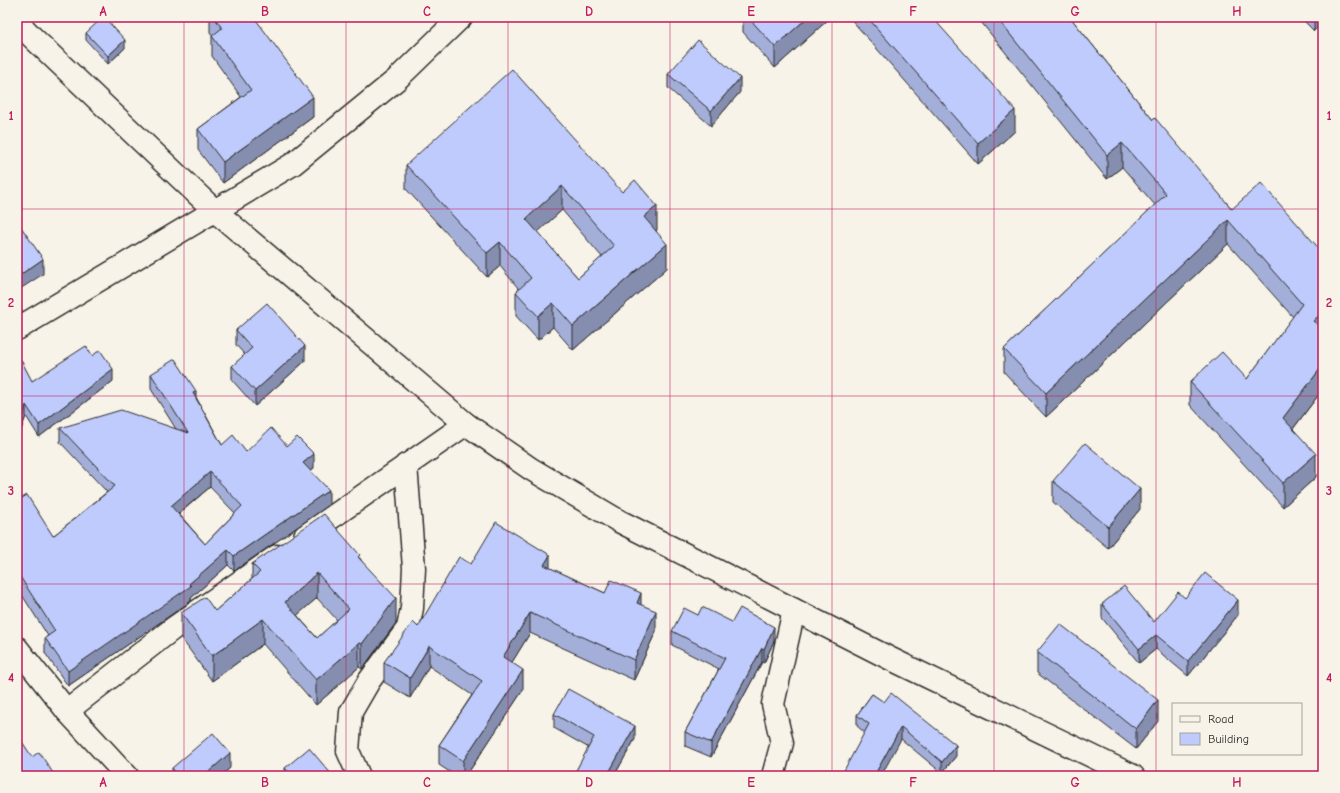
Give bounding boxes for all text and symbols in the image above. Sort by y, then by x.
text: A [99,4,107,19]
text: B [261,4,269,19]
text: C [423,4,431,19]
text: D [585,4,593,19]
text: E [747,4,755,19]
text: F [909,4,917,19]
text: G [1070,4,1080,19]
text: H [1232,4,1242,19]
text: 1 [8,108,14,123]
text: 1 [1326,108,1332,123]
text: 2 [8,295,14,310]
text: 2 [1326,295,1332,310]
text: 3 [8,483,14,498]
text: 3 [1326,483,1332,498]
text: 4 [8,670,14,685]
text: 4 [1326,670,1332,685]
legend [1172,703,1302,755]
text: Road [1208,712,1234,726]
text: Building [1208,732,1249,746]
text: A [99,775,107,790]
text: B [261,775,269,790]
text: C [423,775,431,790]
text: D [585,775,593,790]
text: E [747,775,755,790]
text: F [909,775,917,790]
text: G [1070,775,1080,790]
text: H [1232,775,1242,790]

